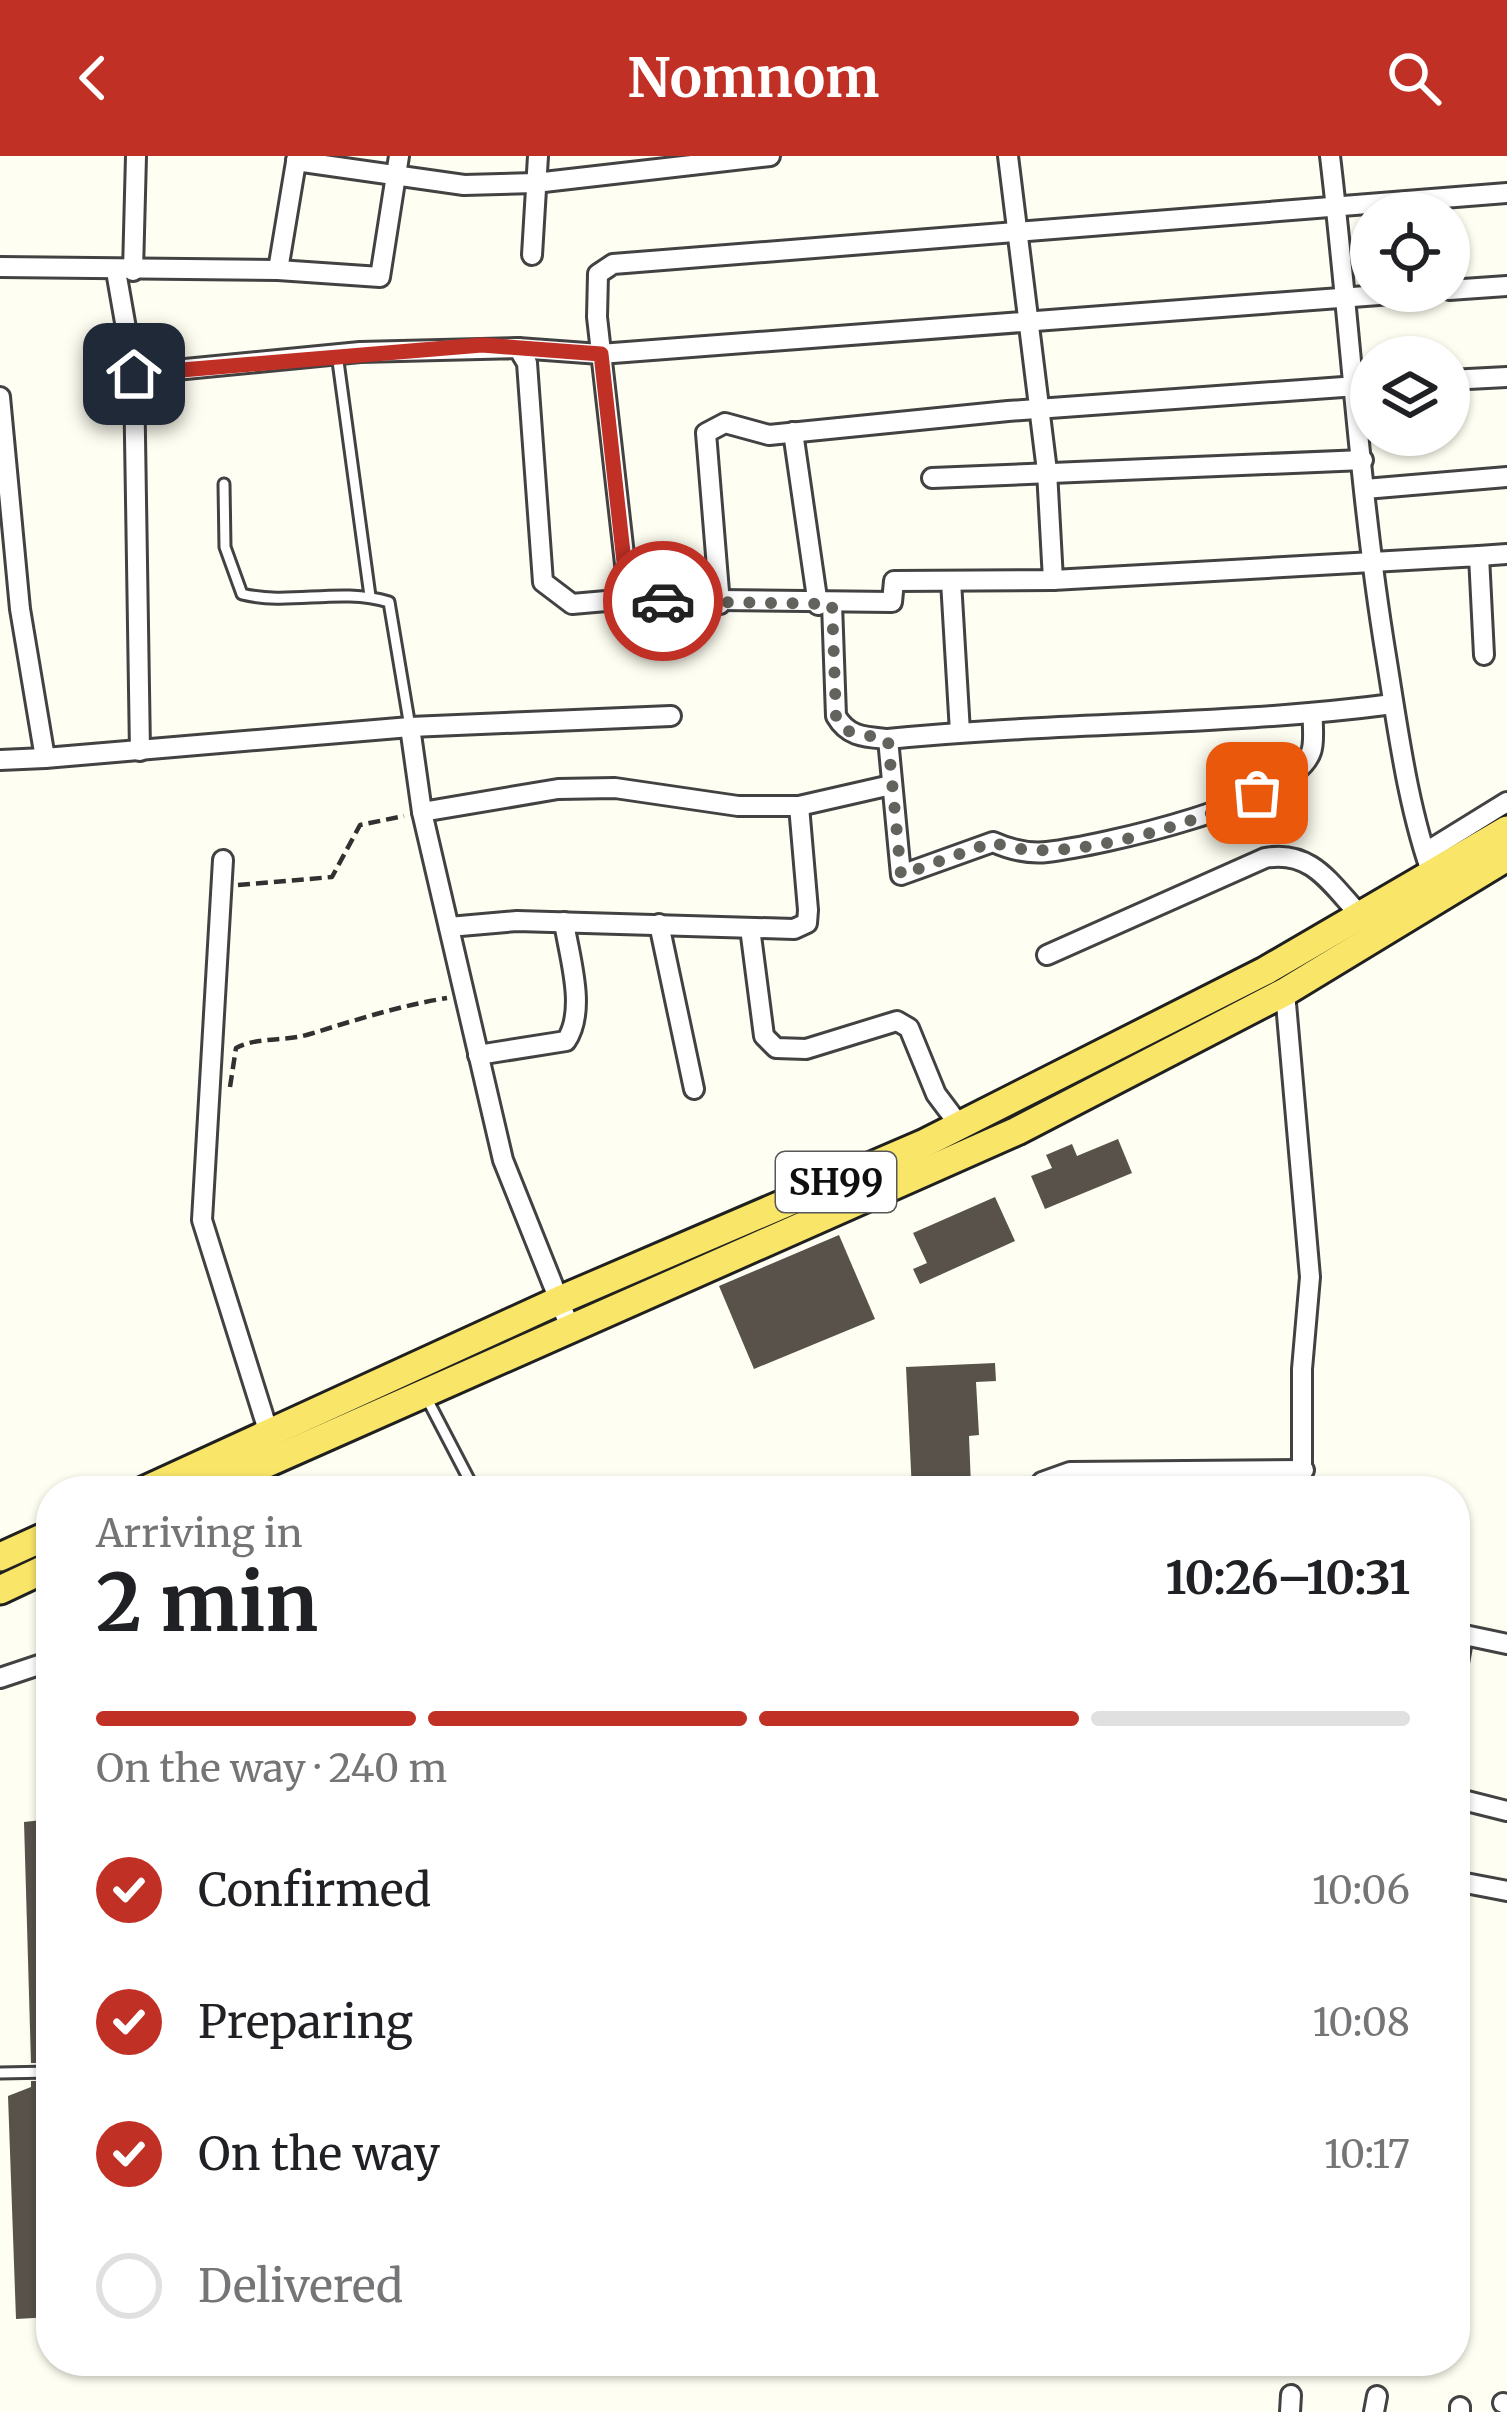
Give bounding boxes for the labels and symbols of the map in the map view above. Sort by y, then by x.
pin [83,323,185,425]
courier [603,541,723,661]
pin [1206,742,1308,844]
road number: SH99 [776,1152,896,1212]

